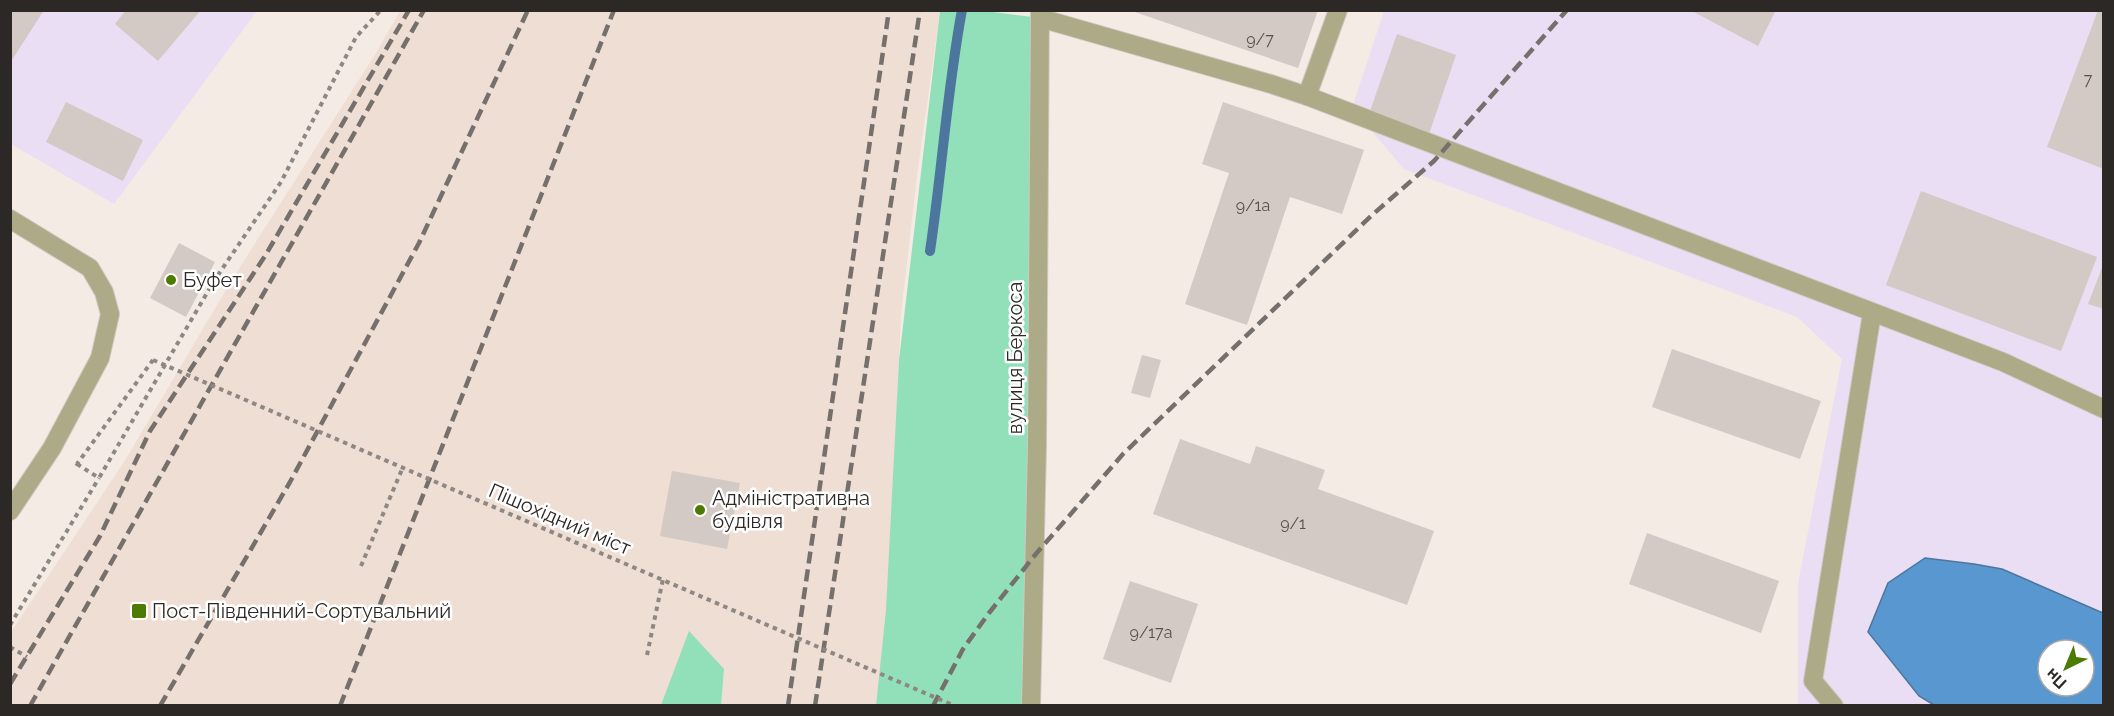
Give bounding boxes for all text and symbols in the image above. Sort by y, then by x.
house number: 9/7 [1246,30,1274,49]
house number: 7 [2084,70,2093,89]
house number: 9/1а [1236,196,1270,215]
place label: Буфет [183,268,242,292]
marker: Буфет [164,273,178,287]
street label: вулиця Беркоса [1003,282,1027,434]
street label: Пішохідний міст [485,478,635,560]
place label: Адміністративна будівля [712,486,870,533]
marker: Адміністративна будівля [693,503,707,517]
house number: 9/1 [1280,514,1306,533]
place label: Пост-Південний-Сортувальний [152,599,451,623]
marker: Пост-Південний-Сортувальний [130,602,148,620]
house number: 9/17а [1130,623,1172,642]
north arrow [2036,638,2096,698]
text: Пн [2042,664,2070,693]

